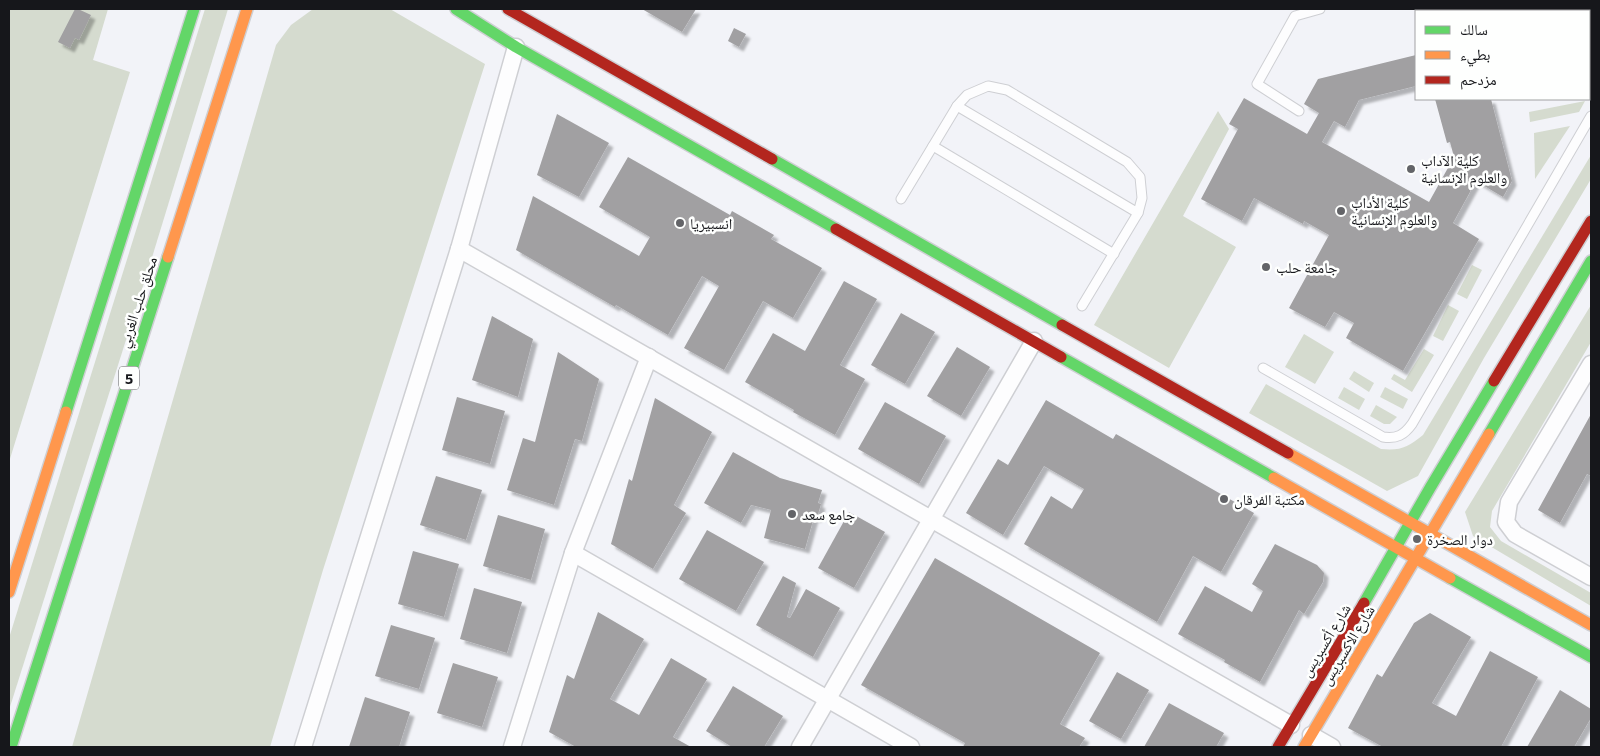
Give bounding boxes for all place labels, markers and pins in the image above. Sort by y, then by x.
place label: كلية الآداب والعلوم الإنسانية [1421,151,1507,188]
marker: كلية الآداب والعلوم الإنسانية [1405,163,1417,175]
place label: كلية الأداب والعلوم الإنسانية [1351,193,1437,230]
marker: كلية الأداب والعلوم الإنسانية [1335,205,1347,217]
place label: انسبيريا [690,214,732,233]
marker: انسبيريا [674,217,686,229]
place label: جامعة حلب [1276,258,1338,276]
marker: جامعة حلب [1260,261,1272,273]
place label: مكتبة الفرقان [1234,490,1305,510]
marker: مكتبة الفرقان [1218,493,1230,505]
place label: جامع سعد [802,505,856,525]
marker: جامع سعد [786,508,798,520]
place label: دوار الصخرة [1427,530,1493,549]
marker: دوار الصخرة [1411,533,1423,545]

